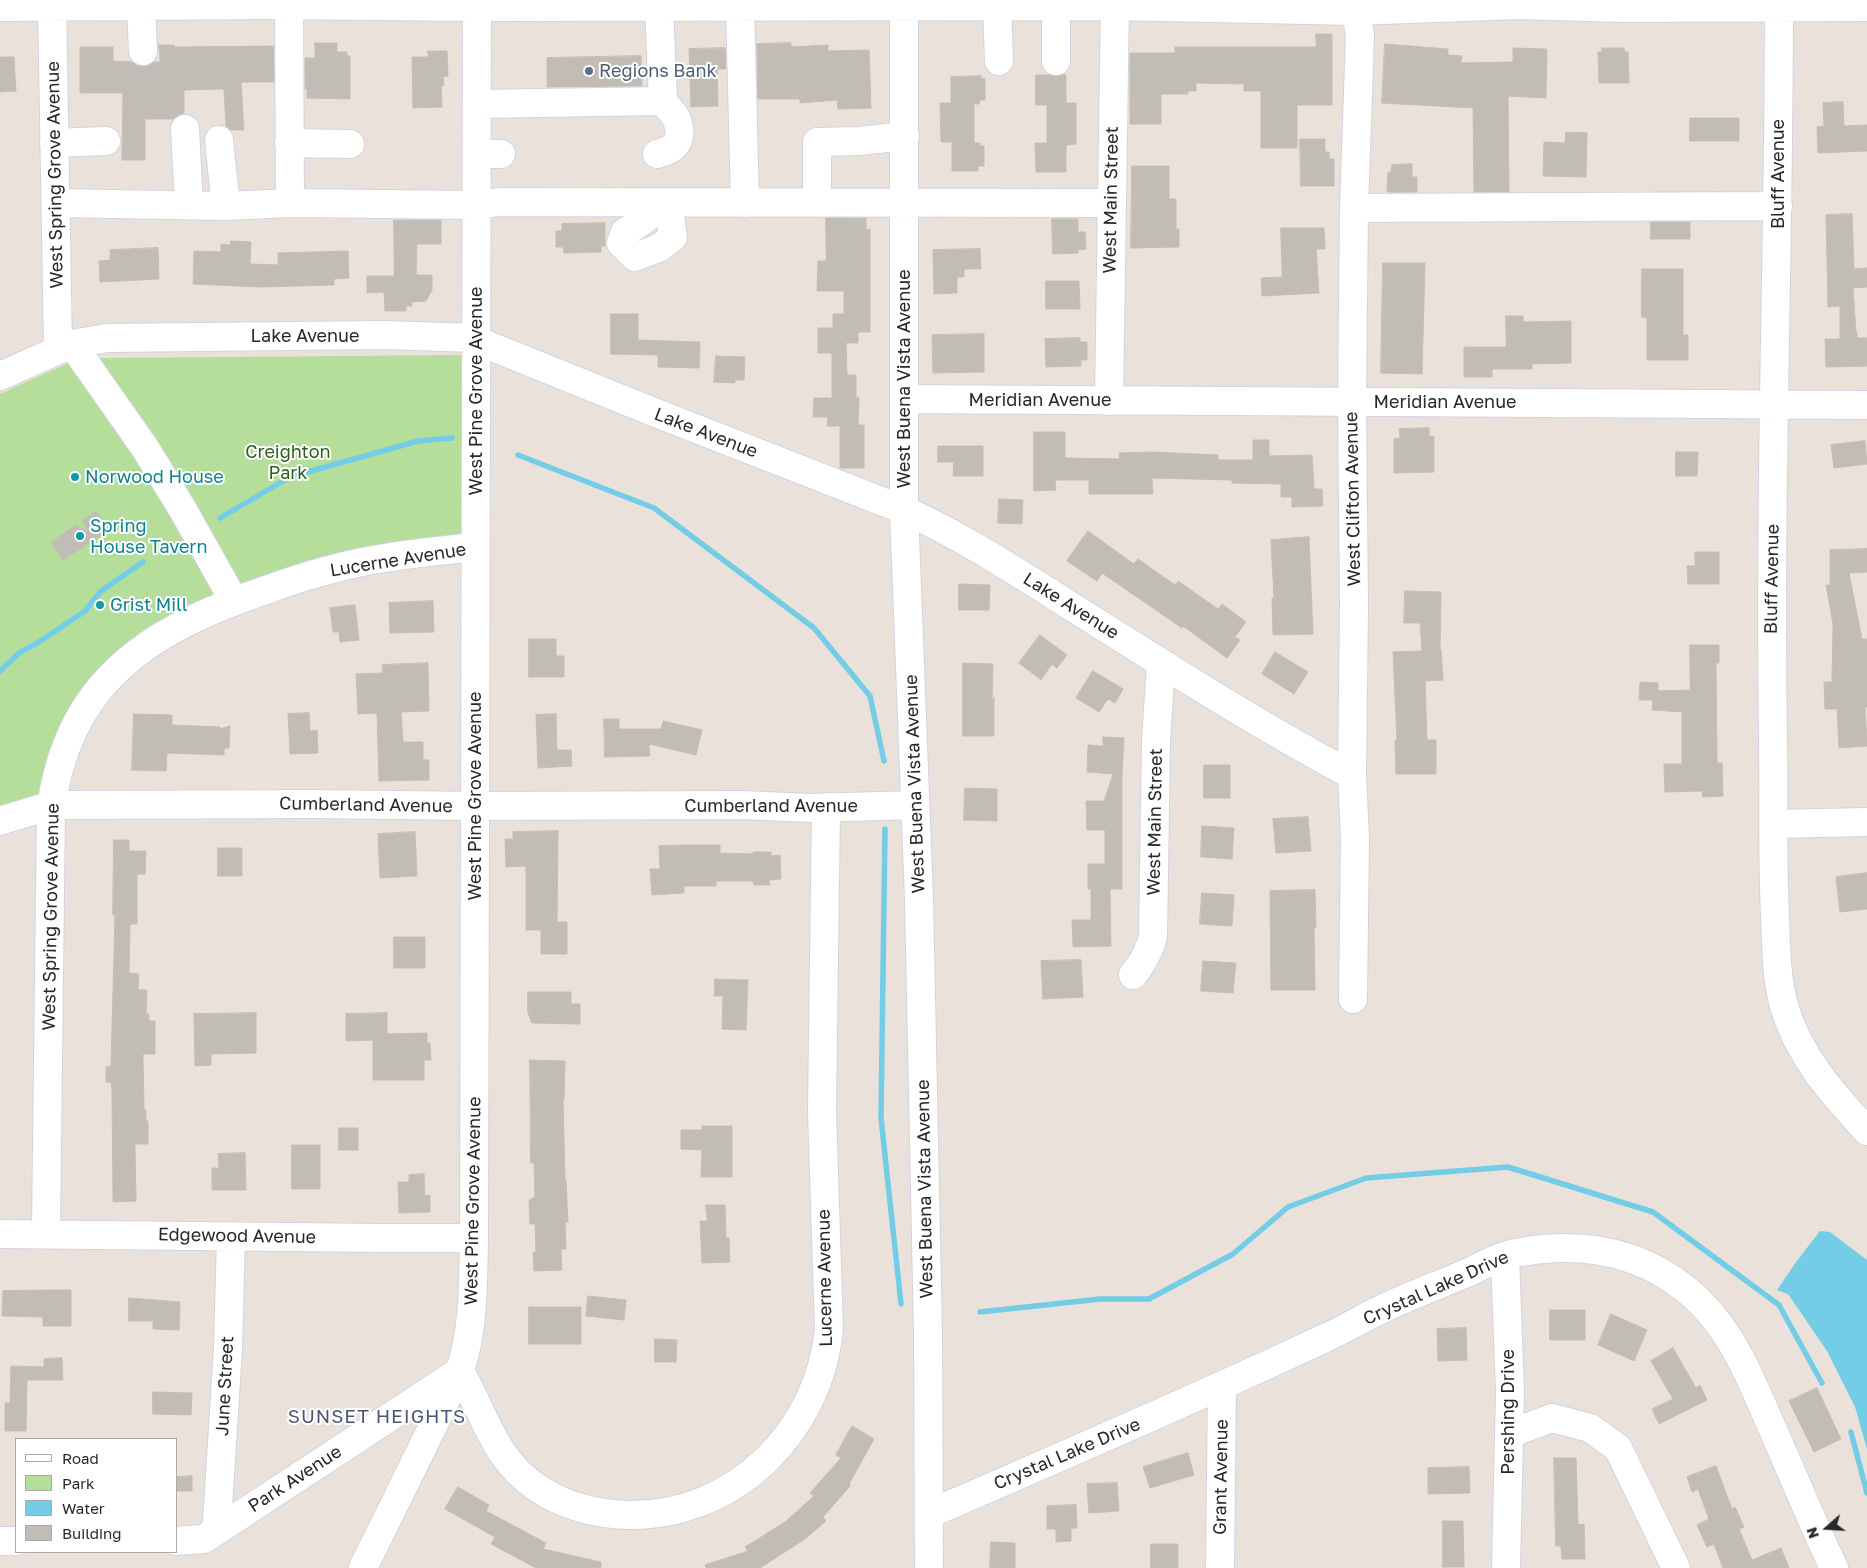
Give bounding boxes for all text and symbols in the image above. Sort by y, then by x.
place label: Regions Bank [599,60,717,82]
street label: West Spring Grove Avenue [42,61,68,289]
marker: Regions Bank [583,65,595,77]
street label: Bluff Avenue [1767,119,1789,229]
street label: West Main Street [1099,126,1123,274]
street label: West Buena Vista Avenue [893,269,915,489]
street label: West Pine Grove Avenue [465,286,487,496]
street label: Lake Avenue [251,325,359,347]
street label: Meridian Avenue [969,389,1111,411]
street label: Meridian Avenue [1374,391,1516,413]
street label: Lake Avenue [651,403,761,463]
street label: West Clifton Avenue [1341,411,1365,587]
park label: Creighton Park [245,441,331,484]
place label: Norwood House [85,466,224,488]
marker: Norwood House [69,471,81,483]
place label: Spring House Tavern [90,515,207,558]
street label: Bluff Avenue [1760,524,1784,634]
marker: Spring House Tavern [74,530,86,542]
street label: Lucerne Avenue [328,539,468,581]
street label: Lake Avenue [1019,568,1123,644]
place label: Grist Mill [110,594,188,616]
marker: Grist Mill [94,599,106,611]
street label: West Buena Vista Avenue [900,674,930,894]
street label: West Pine Grove Avenue [464,691,486,901]
street label: West Main Street [1143,748,1167,896]
street label: Cumberland Avenue [279,793,453,817]
street label: Cumberland Avenue [684,795,858,817]
street label: West Spring Grove Avenue [38,803,64,1031]
street label: West Buena Vista Avenue [912,1079,938,1299]
street label: West Pine Grove Avenue [460,1096,486,1306]
street label: Lucerne Avenue [813,1209,837,1347]
street label: Edgewood Avenue [158,1224,316,1248]
street label: Crystal Lake Drive [1360,1246,1512,1330]
street label: June Street [212,1335,238,1437]
street label: Pershing Drive [1497,1349,1519,1475]
district label: SUNSET HEIGHTS [286,1406,468,1428]
street label: Crystal Lake Drive [991,1413,1143,1495]
street label: Grant Avenue [1209,1419,1233,1535]
legend [15,1438,178,1553]
street label: Park Avenue [244,1441,346,1517]
text: Road [62,1449,99,1467]
text: Park [62,1474,94,1492]
text: Water [62,1499,105,1517]
north arrow [1802,1503,1852,1553]
text: Building [62,1524,122,1542]
text: N [1803,1525,1822,1541]

